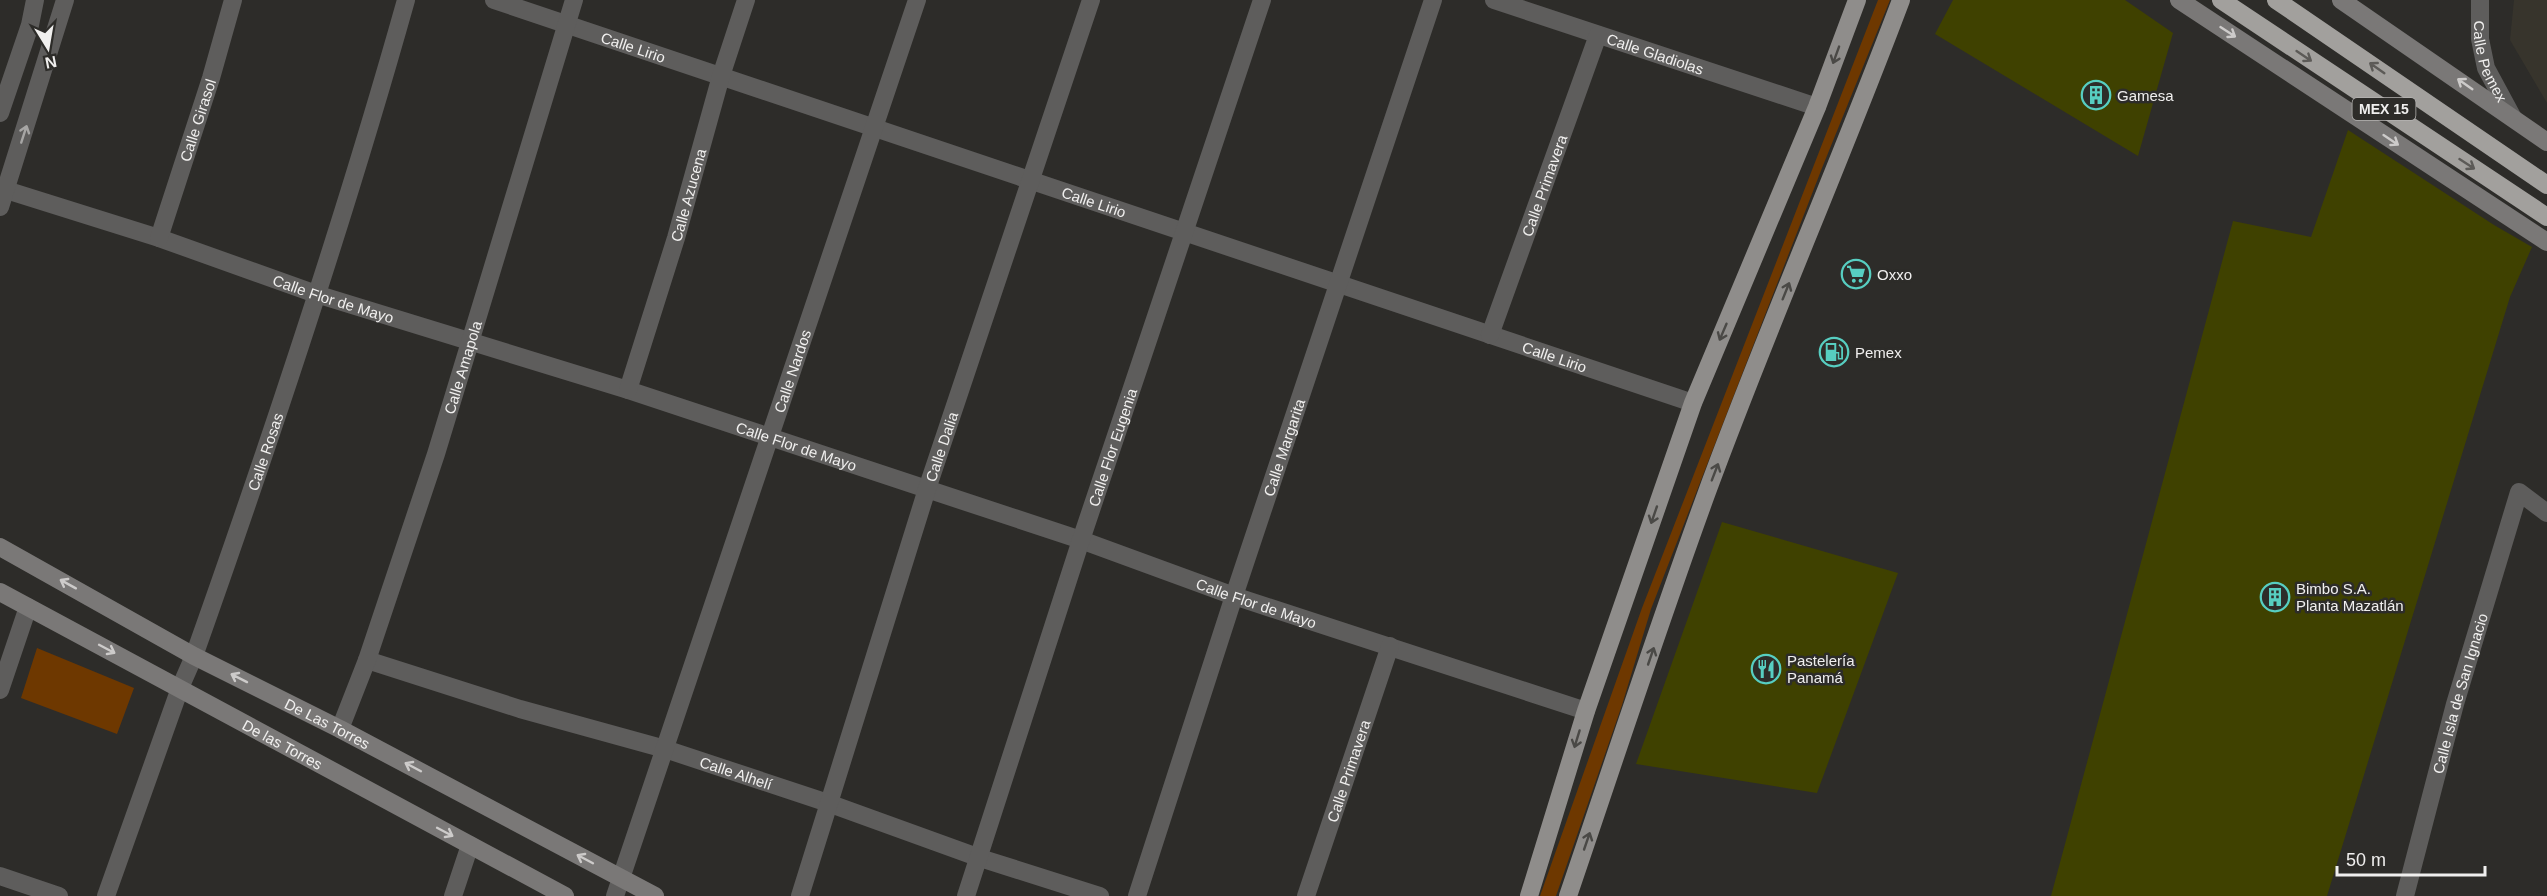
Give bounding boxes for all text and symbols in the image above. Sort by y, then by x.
north arrow [18,18,78,78]
street label: Calle Pemex [2472,20,2511,105]
one-way arrow [2219,26,2236,38]
street label: Calle Lirio [599,28,668,66]
street label: Calle Gladiolas [1605,30,1706,77]
one-way arrow [1830,45,1841,64]
one-way arrow [2296,50,2312,62]
text: N [43,53,58,72]
one-way arrow [2370,62,2386,74]
street label: Calle Girasol [176,77,219,164]
one-way arrow [2457,78,2473,90]
building icon: Gamesa [2080,79,2112,111]
place label: Gamesa [2117,87,2174,104]
road number: MEX 15 [2352,98,2416,120]
one-way arrow [19,125,30,144]
street label: Calle Primavera [1518,132,1570,239]
one-way arrow [2382,133,2399,146]
street label: Calle Azucena [667,146,709,244]
one-way arrow [2458,158,2475,170]
street label: Calle Lirio [1060,183,1128,220]
supermarket icon: Oxxo [1840,258,1872,290]
place label: Oxxo [1877,266,1912,283]
street label: Calle Flor de Mayo [271,271,396,326]
one-way arrow [1781,282,1792,300]
street label: Calle Amapola [440,318,485,416]
one-way arrow [1716,323,1728,341]
street label: Calle Nardos [770,327,814,415]
fuel station icon: Pemex [1818,336,1850,368]
street label: Calle Lirio [1520,338,1589,375]
place label: Pemex [1855,344,1902,361]
street label: Calle Flor Eugenia [1084,385,1140,508]
street label: Calle Margarita [1259,396,1308,498]
street label: Calle Dalia [922,409,961,484]
street label: Calle Rosas [244,411,286,493]
street label: Calle Flor de Mayo [734,418,859,474]
one-way arrow [1710,464,1721,482]
one-way arrow [1647,505,1658,524]
street label: Calle Flor de Mayo [1194,574,1319,631]
one-way arrow [60,578,77,590]
place label: Bimbo S.A. Planta Mazatlán [2296,580,2404,614]
building icon: Bimbo S.A. Planta Mazatlán [2259,581,2291,613]
street label: Calle Isla de San Ignacio [2429,611,2490,775]
one-way arrow [98,643,115,655]
one-way arrow [1646,647,1657,666]
place label: Pastelería Panamá [1787,652,1855,686]
restaurant icon: Pastelería Panamá [1750,653,1782,685]
one-way arrow [231,672,249,683]
street label: De Las Torres [282,694,373,752]
street label: De las Torres [240,716,326,772]
street label: Calle Primavera [1323,717,1373,824]
one-way arrow [1571,729,1582,748]
street label: Calle Alhelí [698,753,775,793]
one-way arrow [405,761,422,773]
one-way arrow [436,826,453,838]
one-way arrow [1582,832,1593,851]
scale bar [2337,839,2486,877]
text: 50 m [2346,850,2386,870]
one-way arrow [577,853,594,865]

